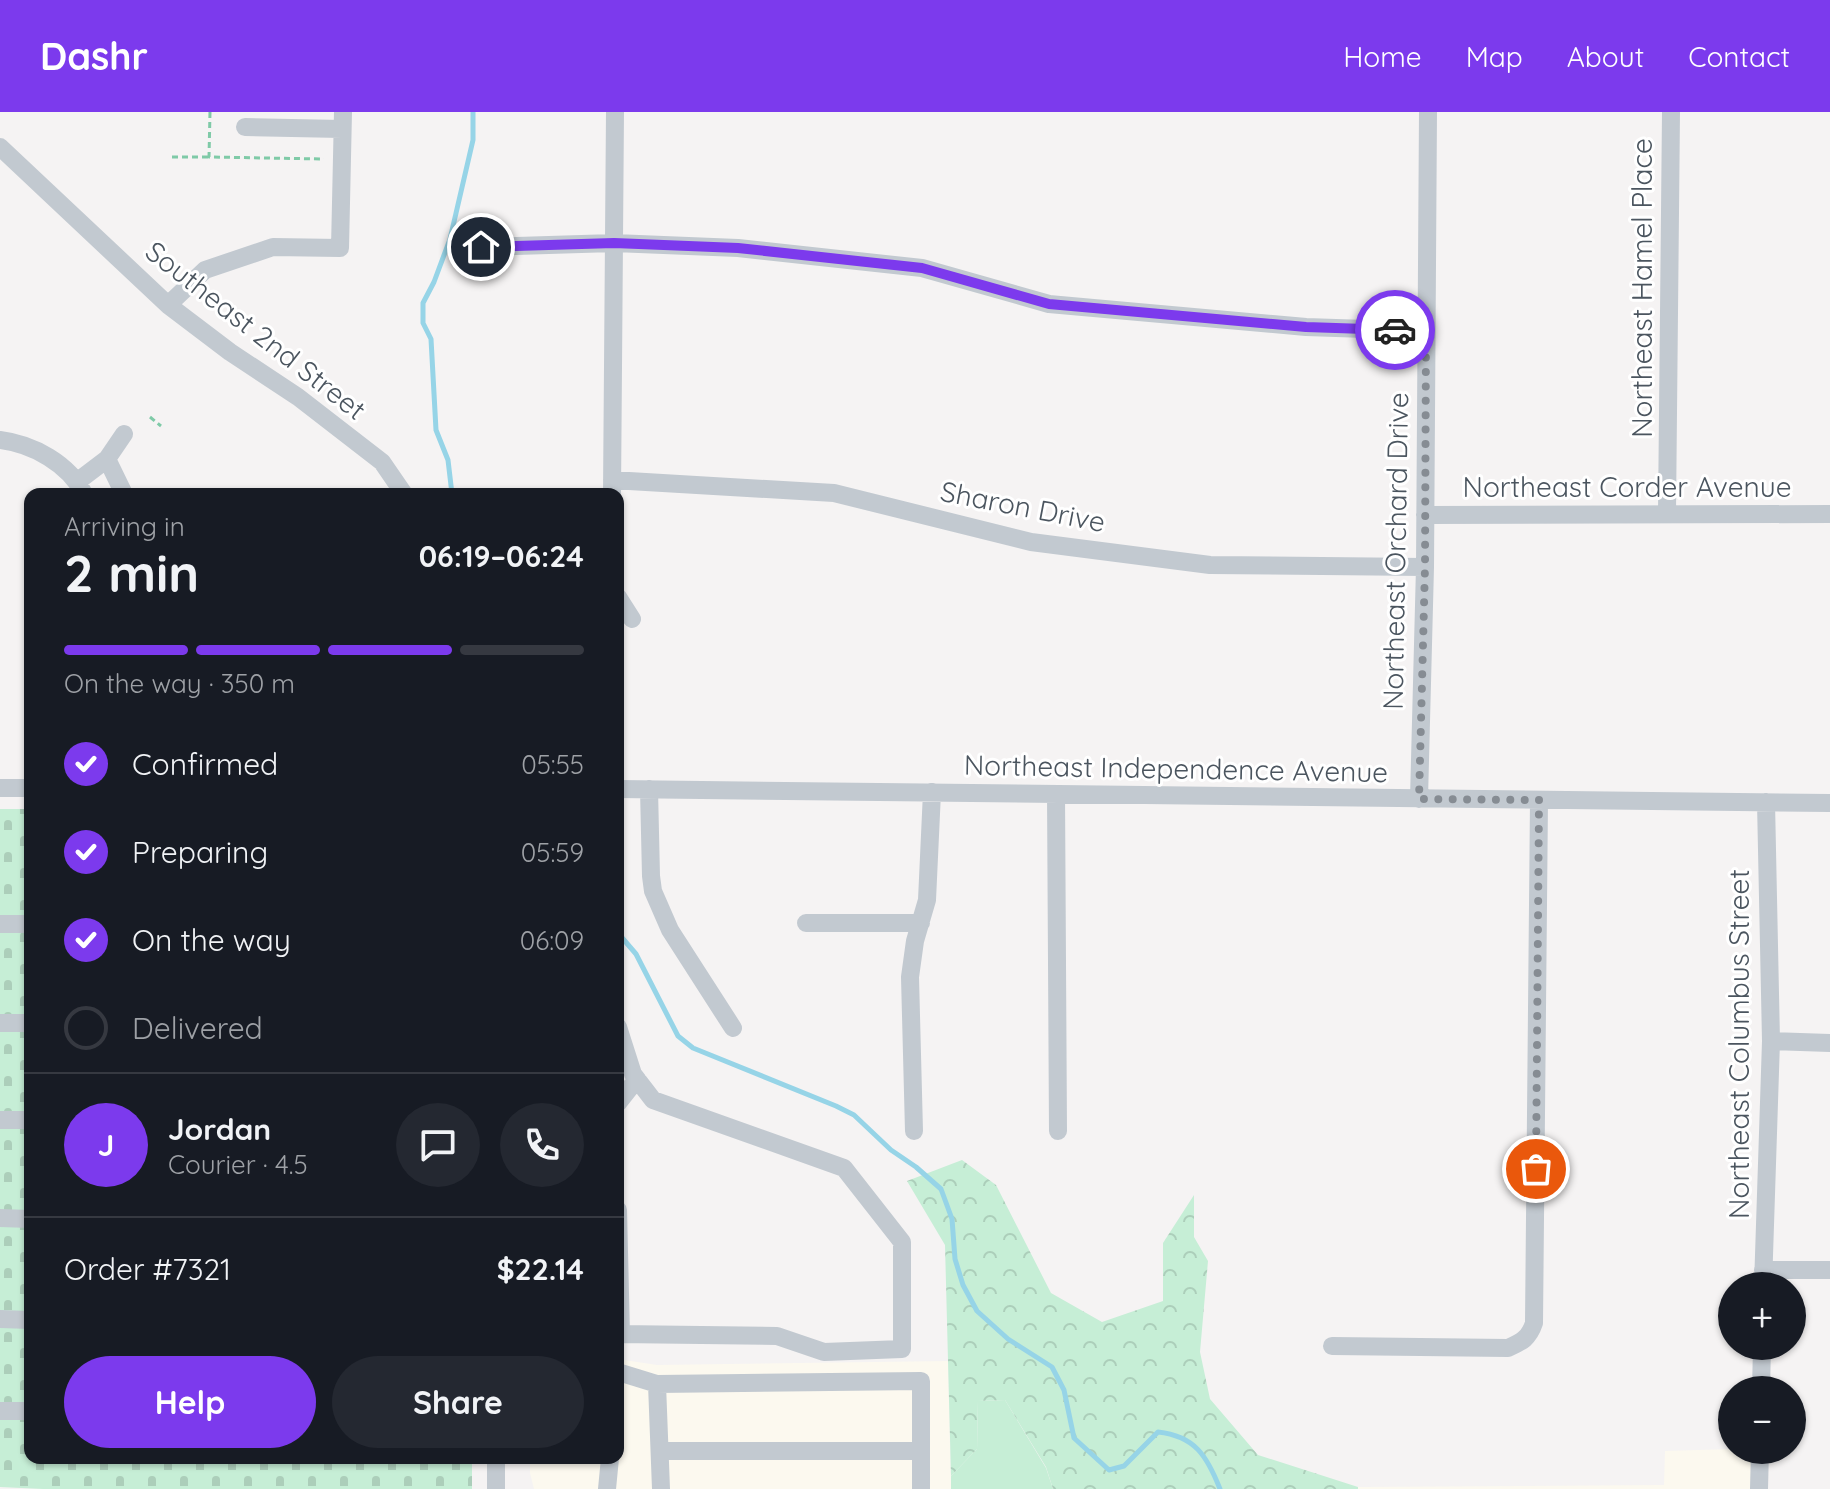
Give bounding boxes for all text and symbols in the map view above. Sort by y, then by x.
text: Dashr [40,32,148,80]
text: Home [1343,39,1422,74]
text: Map [1466,39,1523,74]
text: About [1567,39,1644,74]
text: Contact [1688,39,1790,74]
street label: Northeast Hamel Place [1624,138,1659,438]
pin [447,213,515,281]
icon: home [459,225,503,269]
street label: Southeast 2nd Street [139,233,373,427]
courier [1355,290,1435,370]
icon: car [1373,308,1417,352]
street label: Northeast Orchard Drive [1375,392,1415,710]
street label: Northeast Corder Avenue [1463,469,1791,504]
street label: Sharon Drive [938,473,1108,539]
text: Arriving in [64,510,185,543]
text: 06:19–06:24 [419,537,584,575]
text: 2 min [64,540,199,605]
text: On the way · 350 m [64,667,295,700]
icon: check [64,742,108,786]
text: Confirmed [132,745,278,783]
street label: Northeast Independence Avenue [964,747,1388,789]
text: 05:55 [521,748,584,781]
icon: check [64,830,108,874]
text: Preparing [132,833,268,871]
text: 05:59 [521,836,584,869]
street label: Northeast Columbus Street [1721,869,1756,1219]
icon: check [64,918,108,962]
text: On the way [132,921,291,959]
text: 06:09 [520,924,584,957]
text: Delivered [132,1009,263,1047]
button: chat [396,1103,480,1187]
button: phone [500,1103,584,1187]
text: Jordan [168,1110,271,1148]
text: J [98,1126,114,1164]
pin [1502,1135,1570,1203]
icon: bag [1514,1147,1558,1191]
text: Courier · 4.5 [168,1148,308,1181]
text: Order #7321 [64,1250,231,1288]
text: $22.14 [497,1250,584,1288]
map controls [1718,1272,1806,1464]
button: + [1718,1272,1806,1360]
button: Help [64,1356,316,1448]
button: Share [332,1356,584,1448]
button: − [1718,1376,1806,1464]

